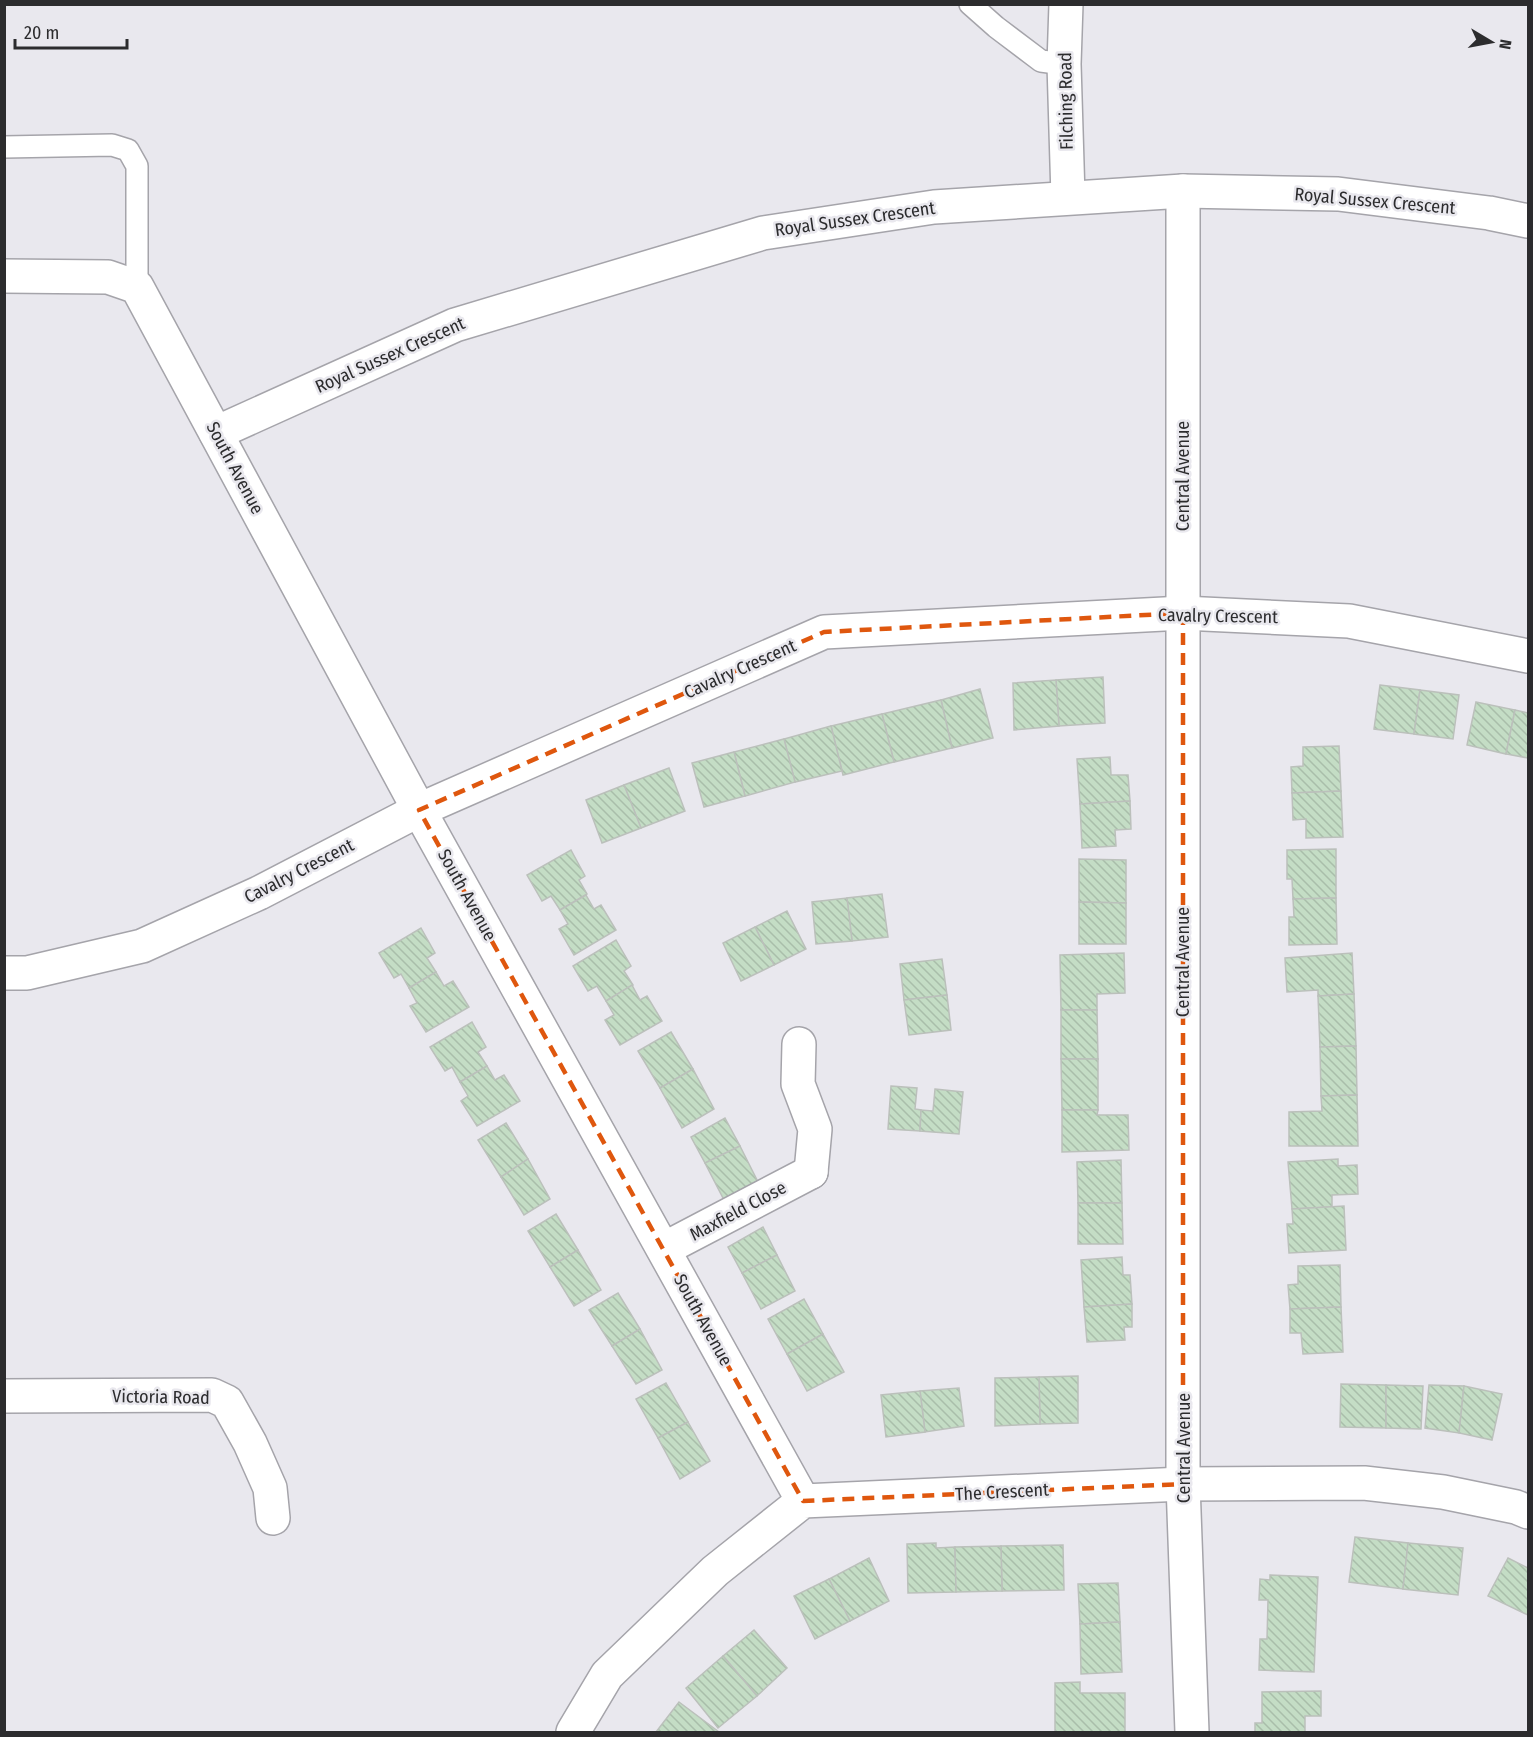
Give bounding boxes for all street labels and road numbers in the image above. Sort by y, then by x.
street label: Filching Road [1054,52,1078,150]
street label: Royal Sussex Crescent [1294,183,1457,219]
street label: Royal Sussex Crescent [773,197,937,241]
street label: Royal Sussex Crescent [312,312,468,398]
street label: South Avenue [201,418,269,518]
street label: Central Avenue [1172,421,1194,531]
street label: Cavalry Crescent [1158,604,1278,628]
street label: Cavalry Crescent [681,634,799,703]
street label: Cavalry Crescent [241,834,358,908]
street label: South Avenue [433,845,501,945]
street label: Central Avenue [1172,907,1194,1017]
street label: Maxfield Close [686,1176,790,1246]
street label: South Avenue [669,1270,737,1370]
street label: Victoria Road [112,1385,210,1409]
street label: Central Avenue [1173,1393,1195,1503]
street label: The Crescent [955,1479,1050,1505]

